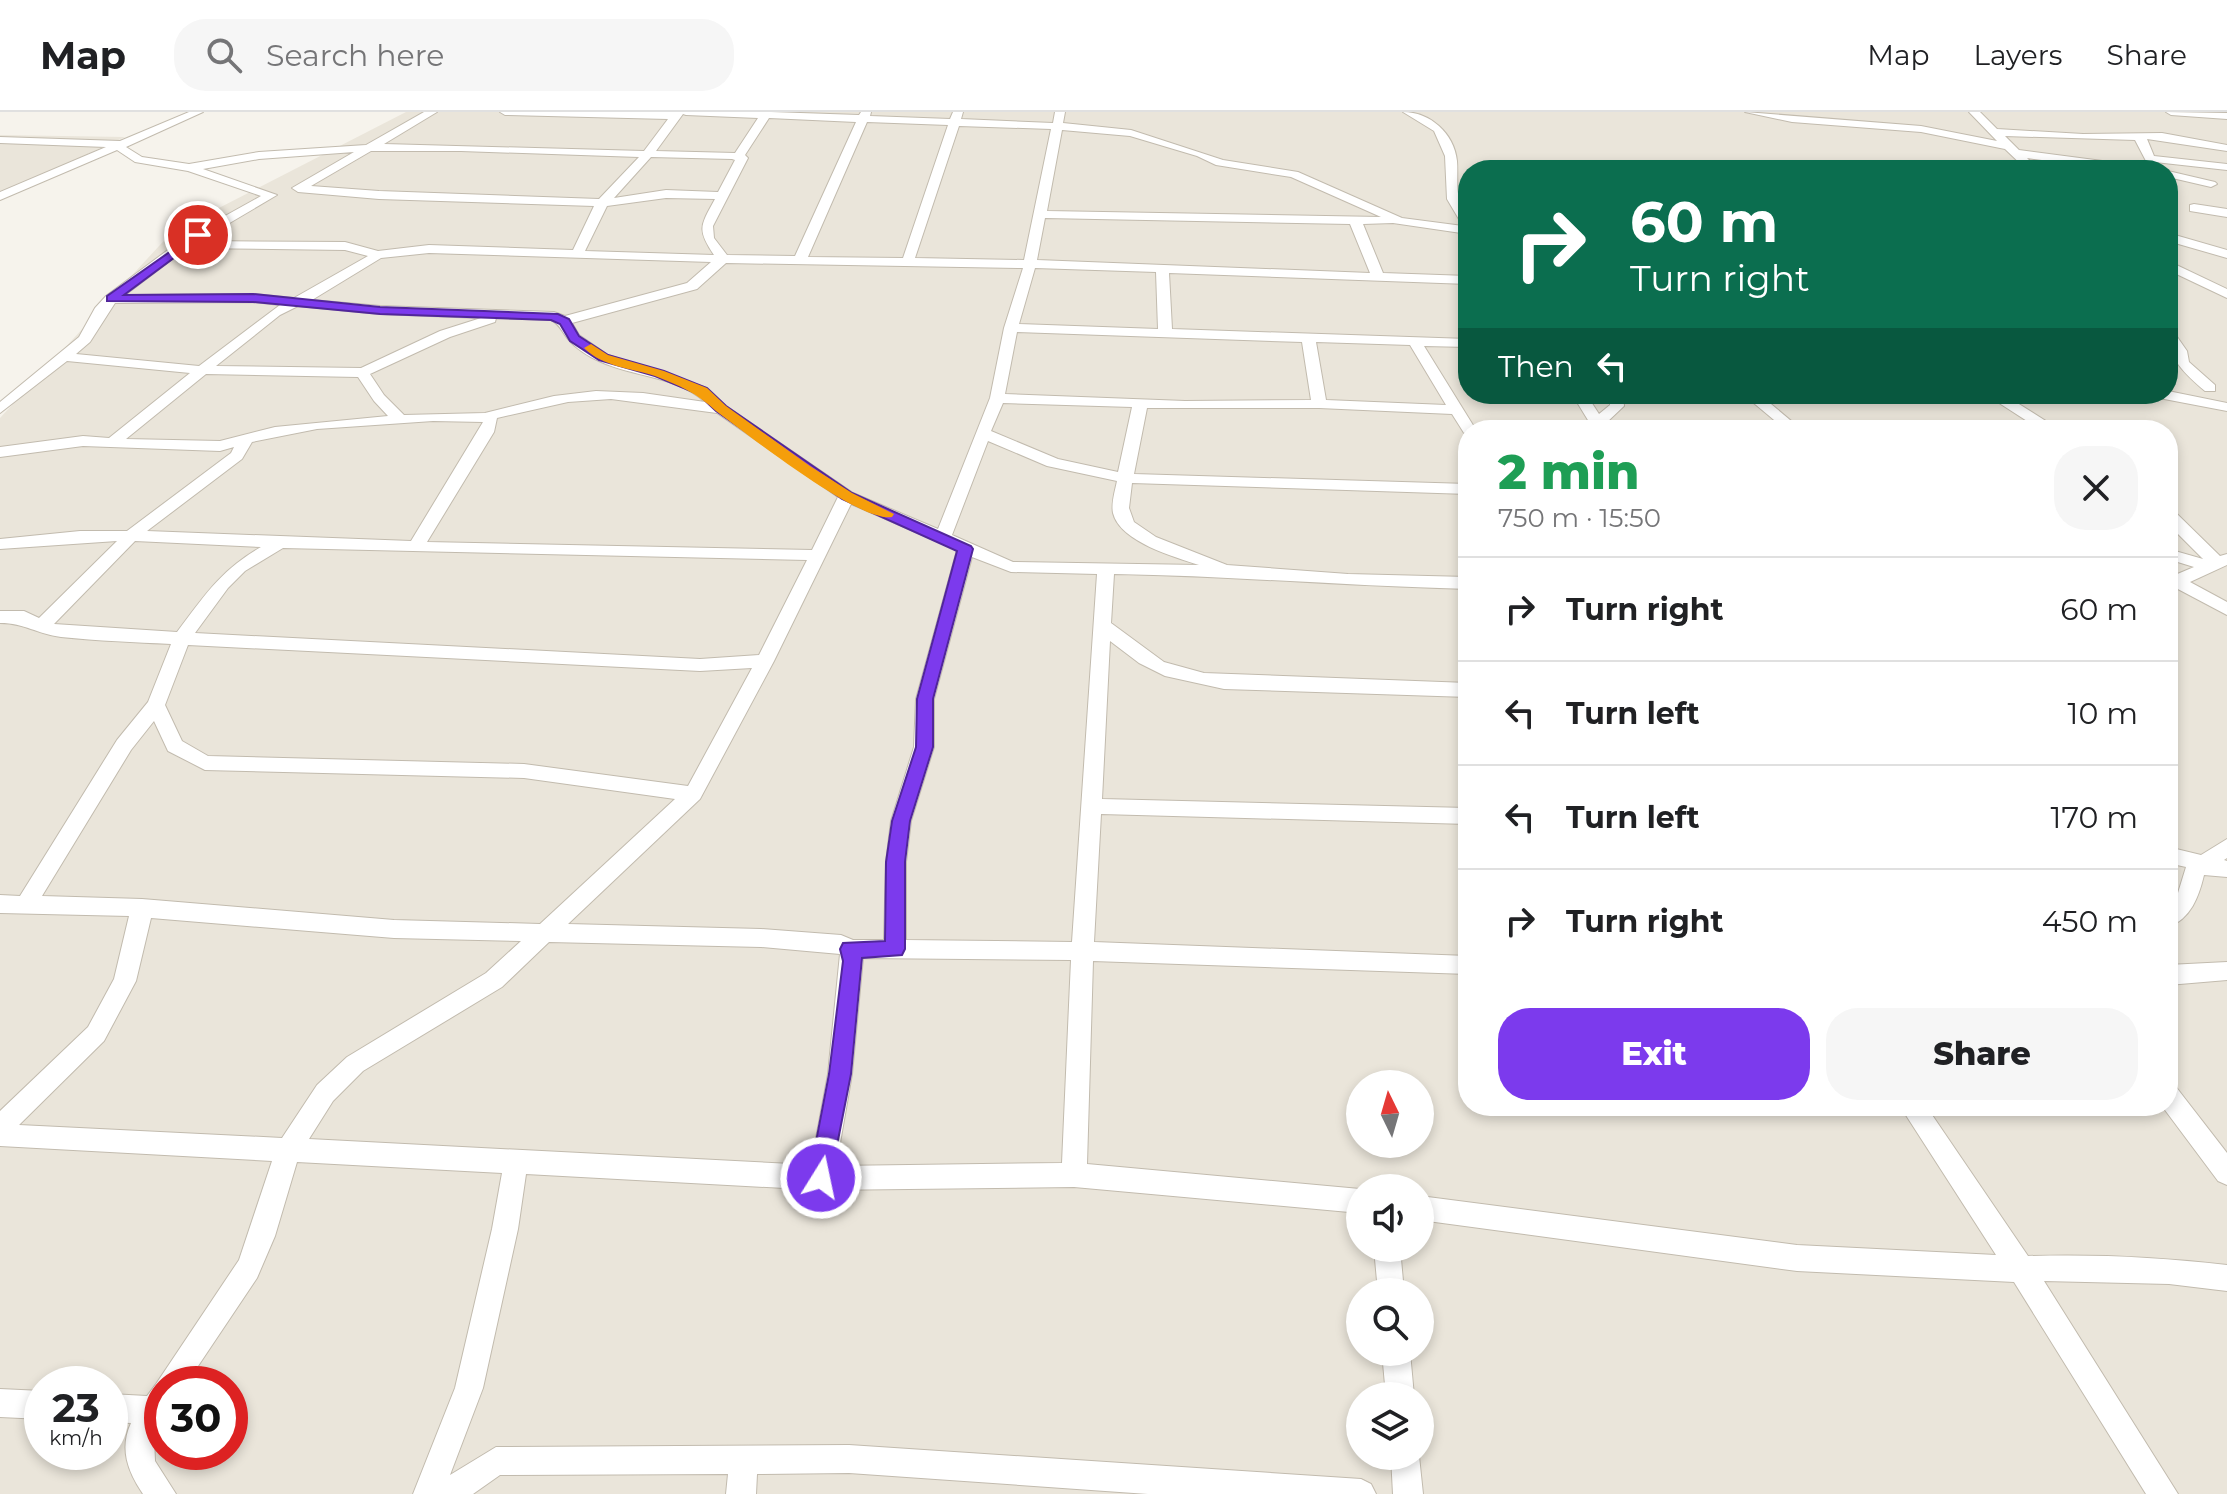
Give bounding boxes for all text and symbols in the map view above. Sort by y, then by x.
search box [174,19,734,91]
text: Map [40,32,126,79]
icon: search [202,33,246,77]
text: Search here [266,37,444,74]
text: Map [1867,38,1930,72]
text: Layers [1974,38,2063,72]
text: Share [2107,38,2187,72]
text: 60 m [1630,188,1778,256]
icon: right [1498,192,1602,296]
pin [164,201,232,269]
icon: arrive [176,213,220,257]
text: Turn right [1630,256,1810,300]
icon: left [1590,344,1634,388]
text: Then [1498,348,1574,385]
text: 2 min [1498,443,1639,501]
button: close [2054,446,2138,530]
text: 750 m · 15:50 [1498,502,1661,534]
icon: right [1498,587,1542,631]
text: Turn right [1566,591,1723,628]
text: 60 m [2060,591,2138,628]
icon: left [1498,691,1542,735]
text: Turn left [1566,695,1699,732]
text: 10 m [2068,695,2138,732]
icon: left [1498,795,1542,839]
text: Turn left [1566,799,1699,836]
text: 170 m [2051,799,2138,836]
icon: right [1498,899,1542,943]
text: Turn right [1566,903,1723,940]
text: 450 m [2042,903,2138,940]
button: Exit [1498,1008,1810,1100]
button: Share [1826,1008,2138,1100]
north arrow [1346,1070,1434,1158]
map controls [1346,1070,1434,1470]
position arrow [779,1136,863,1220]
button: sound [1346,1174,1434,1262]
button: search [1346,1278,1434,1366]
speed limit sign: 30 [144,1366,248,1470]
button: layers [1346,1382,1434,1470]
text: 23 [52,1383,100,1432]
text: km/h [49,1426,103,1450]

